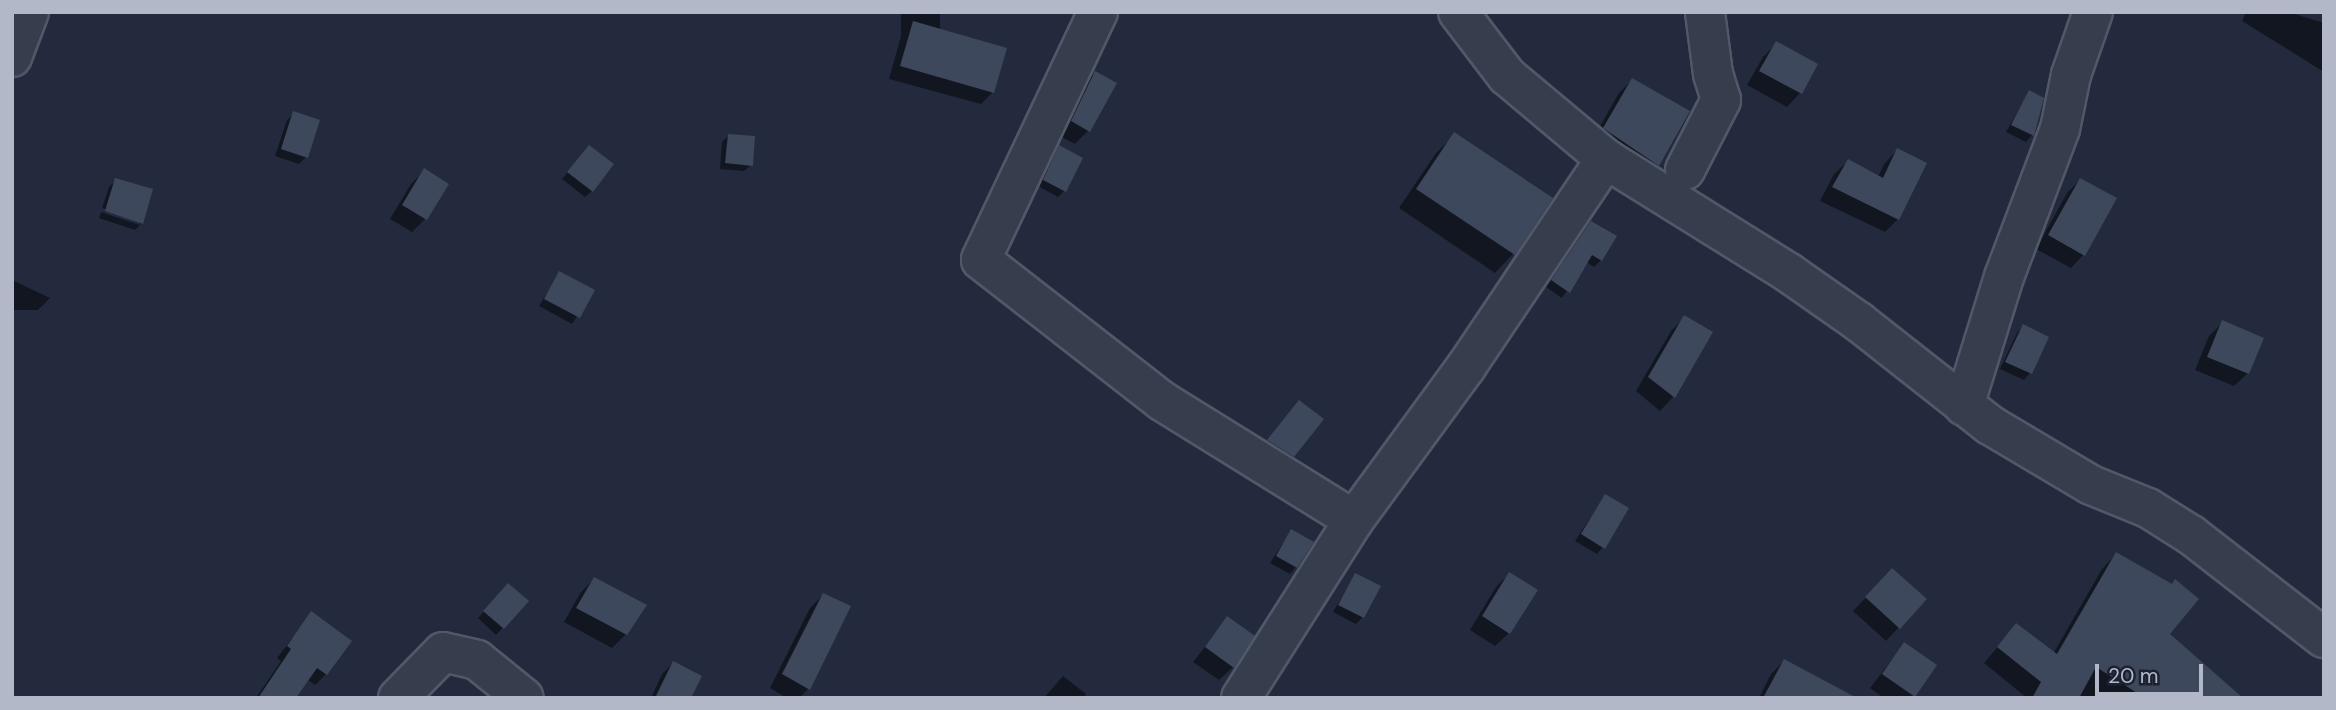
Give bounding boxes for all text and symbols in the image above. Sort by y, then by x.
scale bar [2098,650,2206,694]
text: 20 m [2108,662,2159,690]

